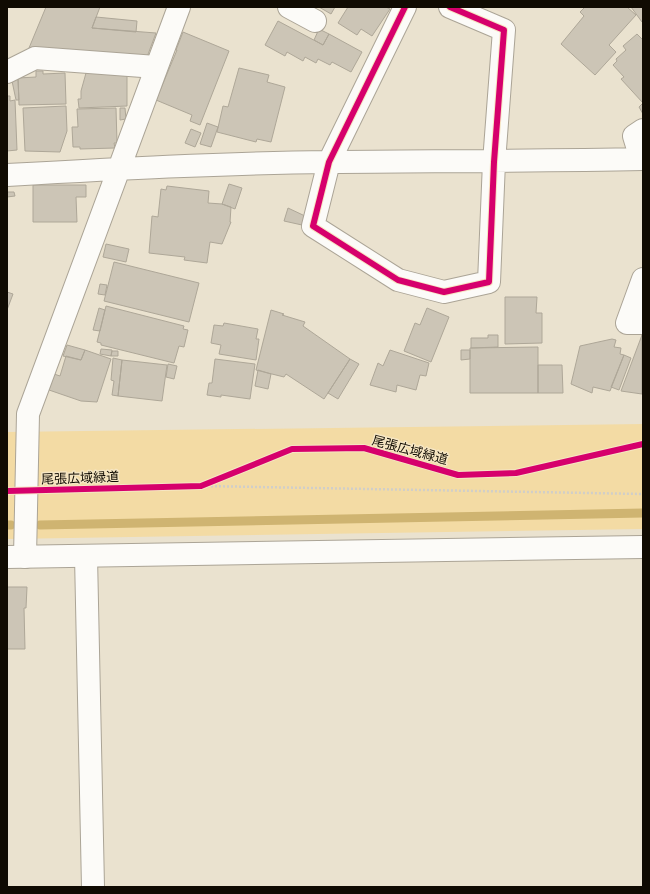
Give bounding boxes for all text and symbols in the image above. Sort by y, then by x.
street label: 尾張広域緑道 [370,432,450,468]
street label: 尾張広域緑道 [41,468,119,488]

